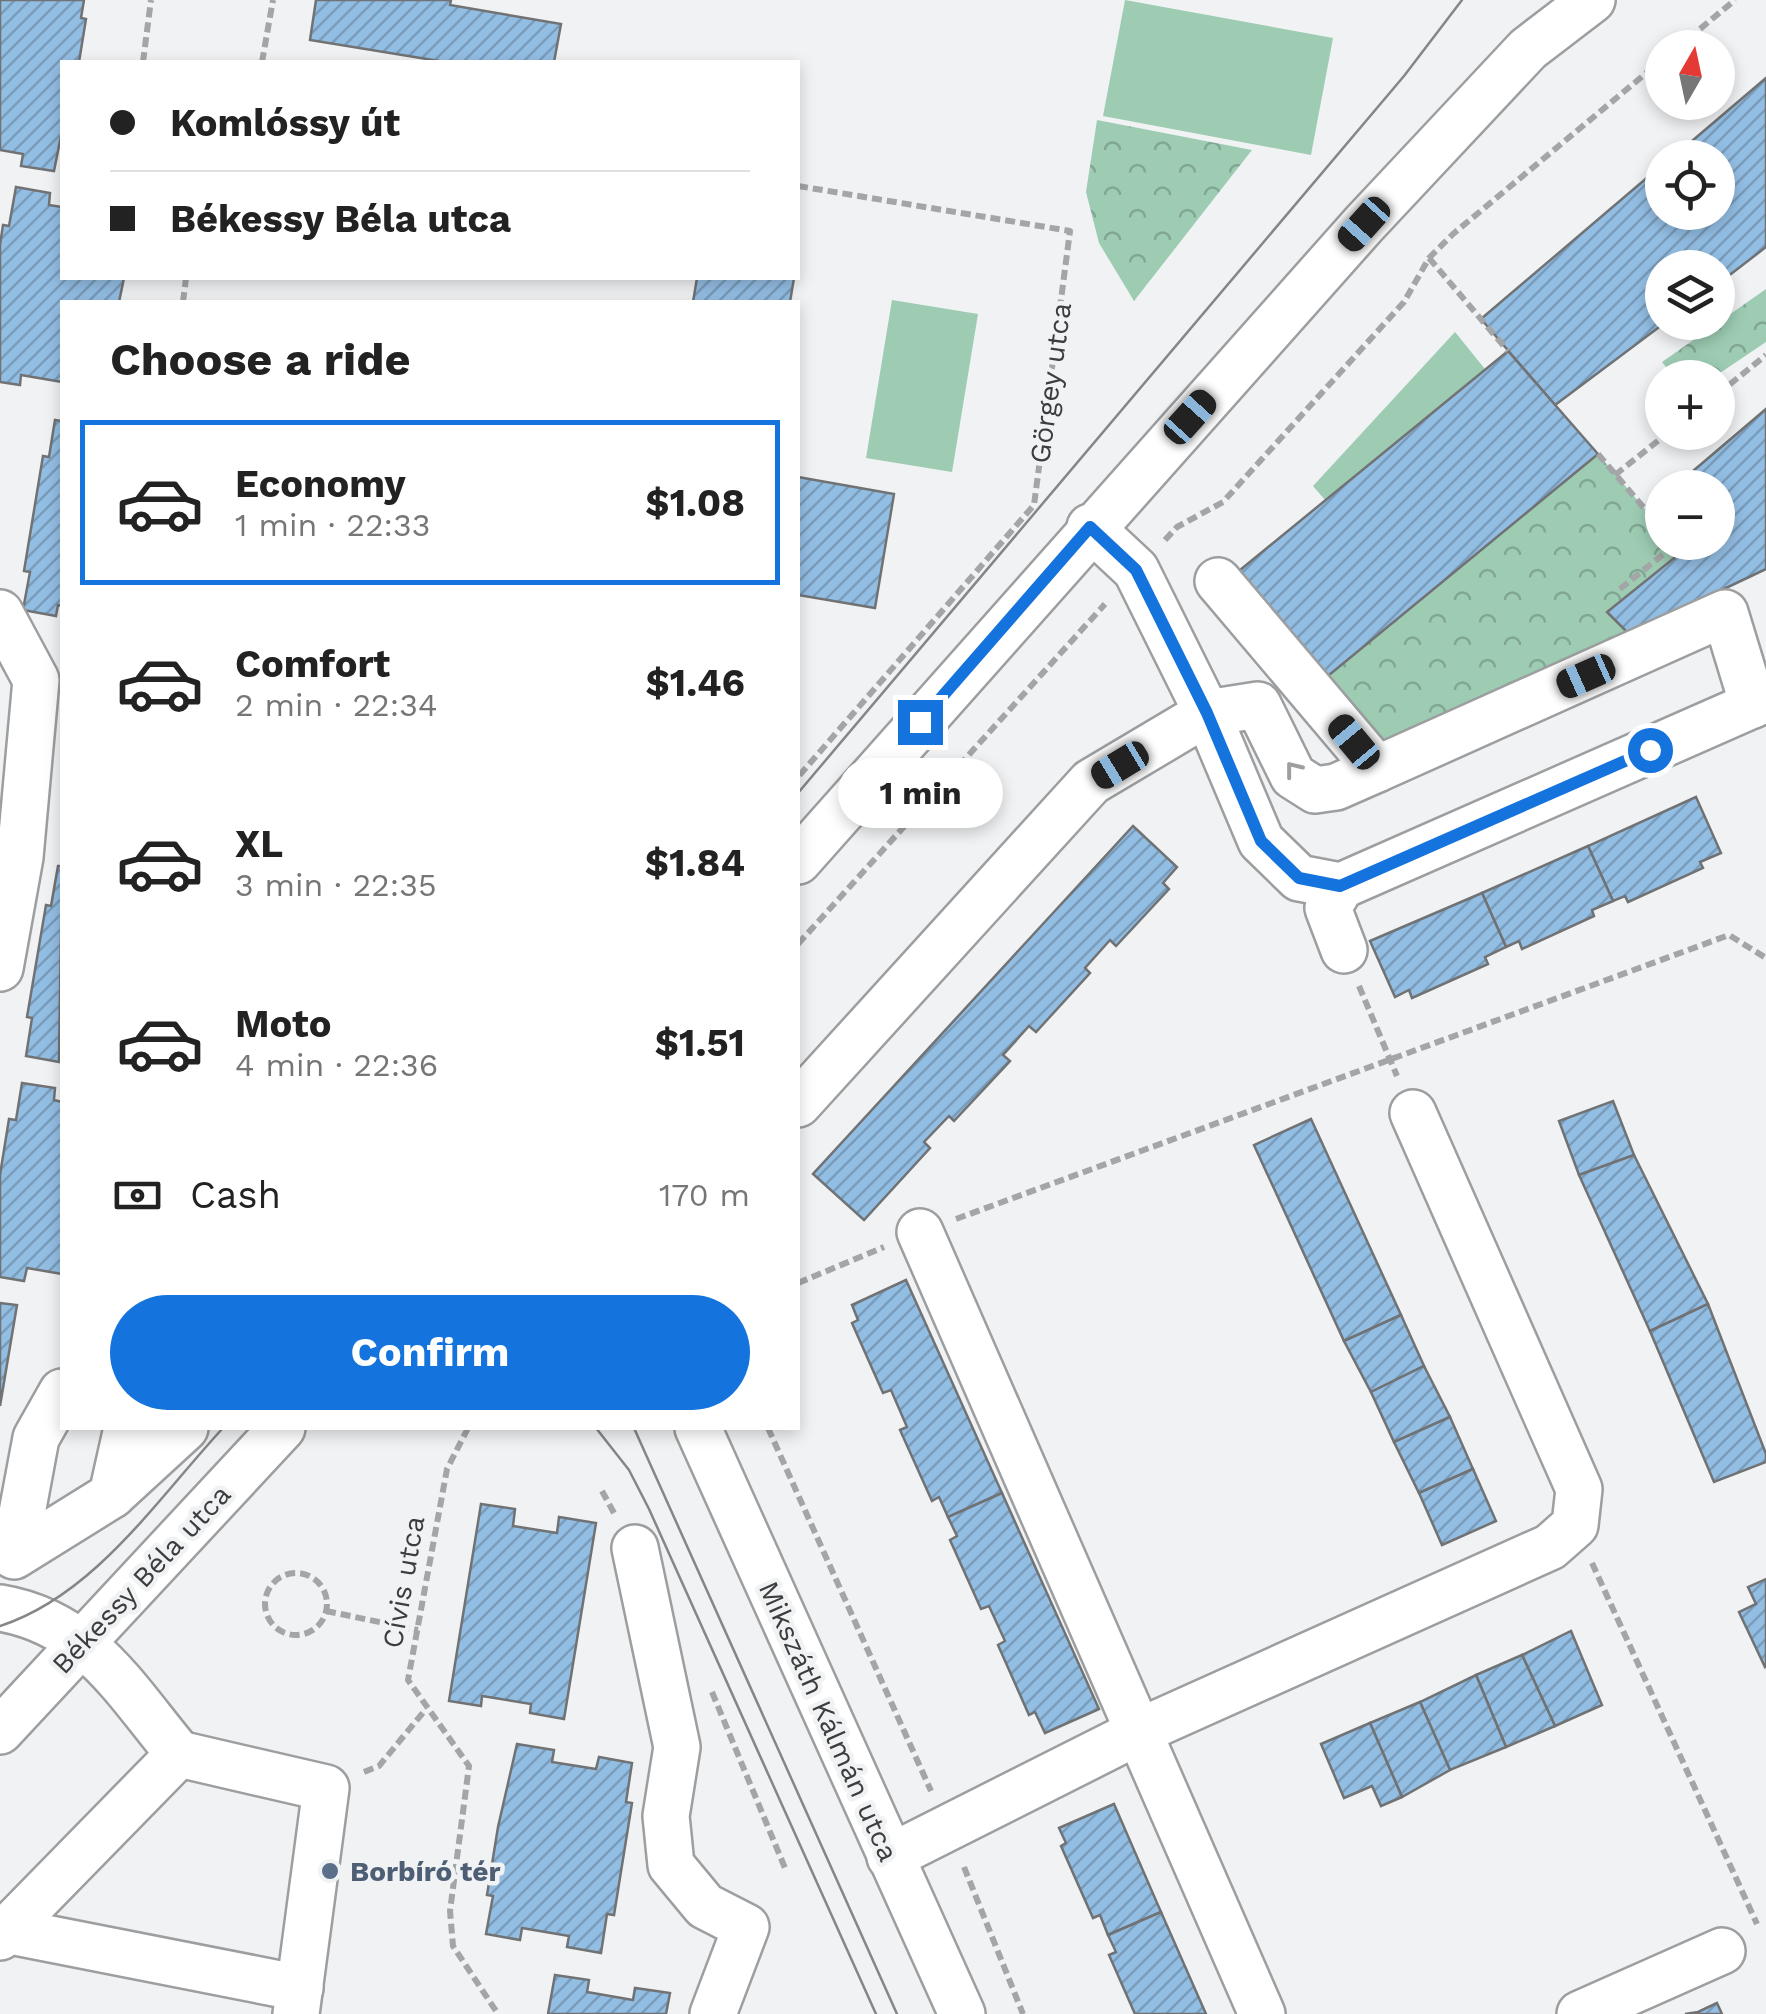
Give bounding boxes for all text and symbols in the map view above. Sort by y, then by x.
north arrow [1645,30,1735,120]
map controls [1645,30,1735,560]
text: Komlóssy út [170,101,400,145]
button: locate [1645,140,1735,230]
car [1333,192,1395,256]
text: Békessy Béla utca [170,197,511,241]
button: layers [1645,250,1735,340]
street label: Görgey utca [1023,300,1078,466]
text: Choose a ride [110,333,410,386]
button: + [1645,360,1735,450]
car [1159,385,1221,449]
icon: car [115,458,205,548]
text: Economy [235,462,406,506]
button: − [1645,470,1735,560]
text: $1.08 [645,481,745,525]
text: 1 min · 22:33 [235,506,430,544]
icon: car [115,638,205,728]
text: Comfort [235,642,390,686]
car [1552,650,1620,702]
text: $1.46 [645,661,745,705]
text: 2 min · 22:34 [235,686,437,724]
route end [898,700,943,745]
car [1323,709,1385,775]
route start [1628,728,1673,773]
car [1087,737,1153,793]
callout: 1 min [838,757,1002,827]
one-way arrow [1288,763,1305,781]
text: 1 min [879,774,962,812]
icon: car [115,818,205,908]
text: XL [235,822,283,866]
text: $1.84 [645,841,745,885]
text: 3 min · 22:35 [235,866,437,904]
icon: car [115,998,205,1088]
text: Moto [235,1002,331,1046]
text: $1.51 [655,1021,745,1065]
text: 4 min · 22:36 [235,1046,438,1084]
icon: cash [110,1168,165,1223]
text: Cash [190,1173,281,1217]
text: 170 m [659,1176,750,1214]
button: Confirm [110,1295,750,1410]
street label: Békessy Béla utca [45,1478,238,1681]
street label: Cívis utca [376,1513,431,1651]
street label: Mikszáth Kálmán utca [752,1576,905,1866]
place label: Borbíró tér [350,1855,501,1888]
marker: Borbíró tér [319,1860,341,1882]

